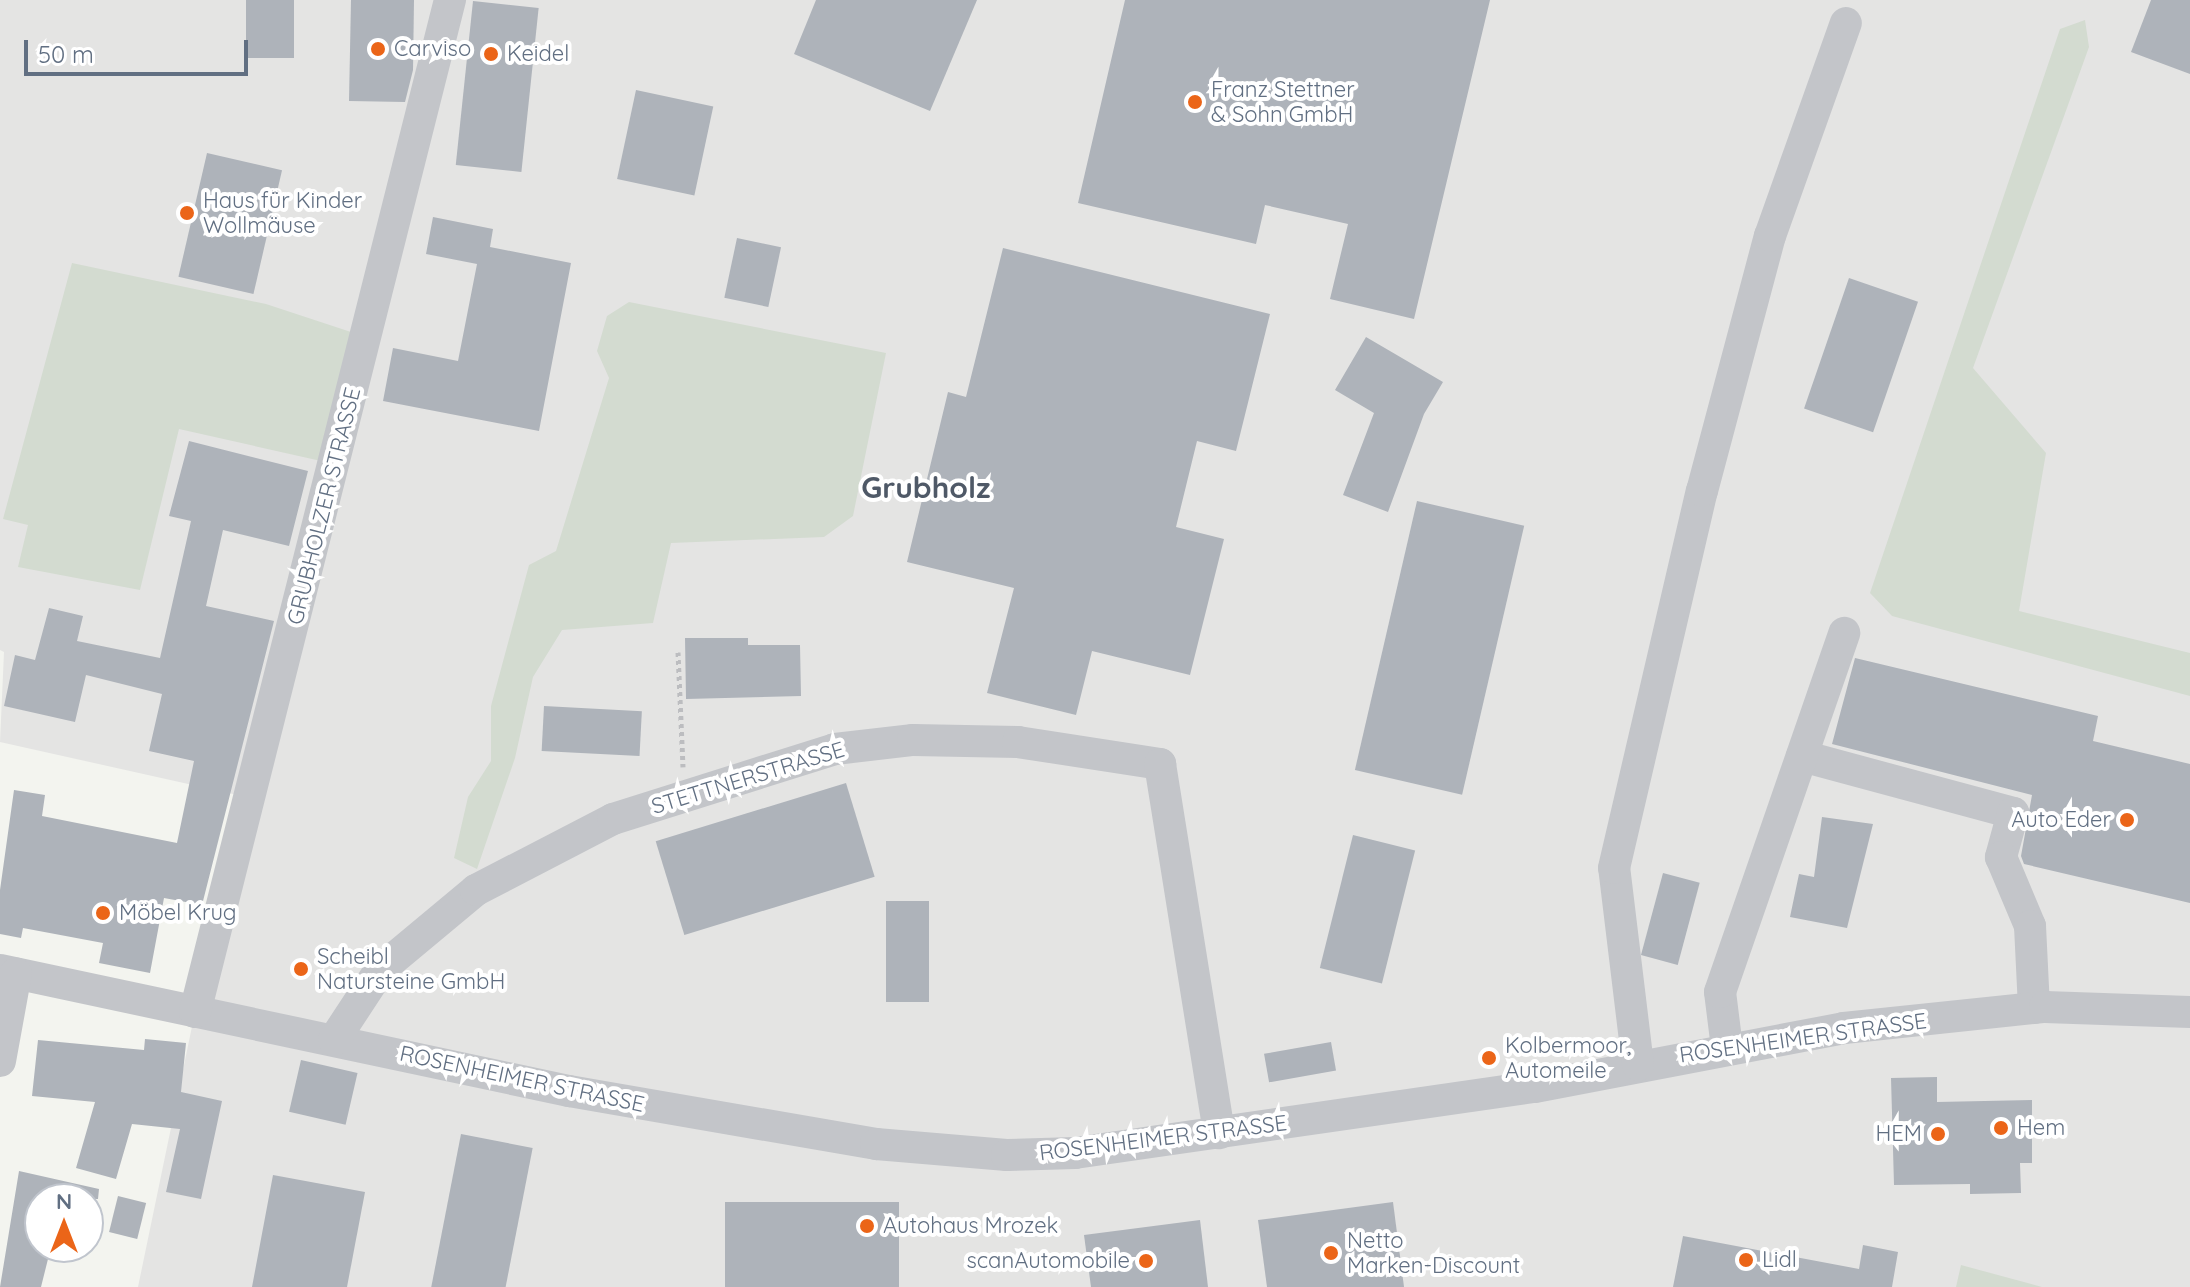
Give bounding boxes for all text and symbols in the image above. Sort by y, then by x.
scale bar [28,24,252,74]
place label: Carviso [394,36,471,62]
text: 50 m [38,39,94,69]
marker: Carviso [369,40,387,58]
place label: Keidel [507,41,569,67]
marker: Keidel [482,45,500,63]
place label: Franz Stettner & Sohn GmbH [1211,76,1355,128]
marker: Franz Stettner & Sohn GmbH [1186,93,1204,111]
place label: Haus für Kinder Wollmäuse [203,187,362,238]
marker: Haus für Kinder Wollmäuse [178,204,196,222]
street label: GRUBHOLZER STRASSE [282,385,366,627]
district label: Grubholz [861,469,991,505]
street label: STETTNERSTRASSE [648,736,848,820]
place label: Auto Eder [2011,807,2111,833]
marker: Auto Eder [2118,811,2136,829]
place label: Möbel Krug [119,900,236,926]
marker: Möbel Krug [94,904,112,922]
place label: Scheibl Natursteine GmbH [317,943,505,994]
marker: Scheibl Natursteine GmbH [292,960,310,978]
street label: ROSENHEIMER STRASSE [1678,1008,1928,1068]
place label: Kolbermoor, Automeile [1505,1032,1631,1084]
street label: ROSENHEIMER STRASSE [397,1040,647,1118]
marker: Kolbermoor, Automeile [1480,1049,1498,1067]
street label: ROSENHEIMER STRASSE [1038,1110,1288,1166]
place label: Hem [2017,1115,2065,1141]
marker: Hem [1992,1119,2010,1137]
place label: HEM [1875,1121,1922,1147]
marker: HEM [1929,1125,1947,1143]
north arrow [24,1183,104,1263]
text: N [56,1187,72,1215]
place label: Autohaus Mrozek [883,1213,1058,1239]
marker: Autohaus Mrozek [858,1217,876,1235]
place label: Netto Marken-Discount [1347,1227,1520,1278]
marker: Netto Marken-Discount [1322,1244,1340,1262]
place label: Lidl [1762,1247,1797,1273]
place label: scanAutomobile [966,1248,1130,1274]
marker: Lidl [1737,1251,1755,1269]
marker: scanAutomobile [1137,1252,1155,1270]

